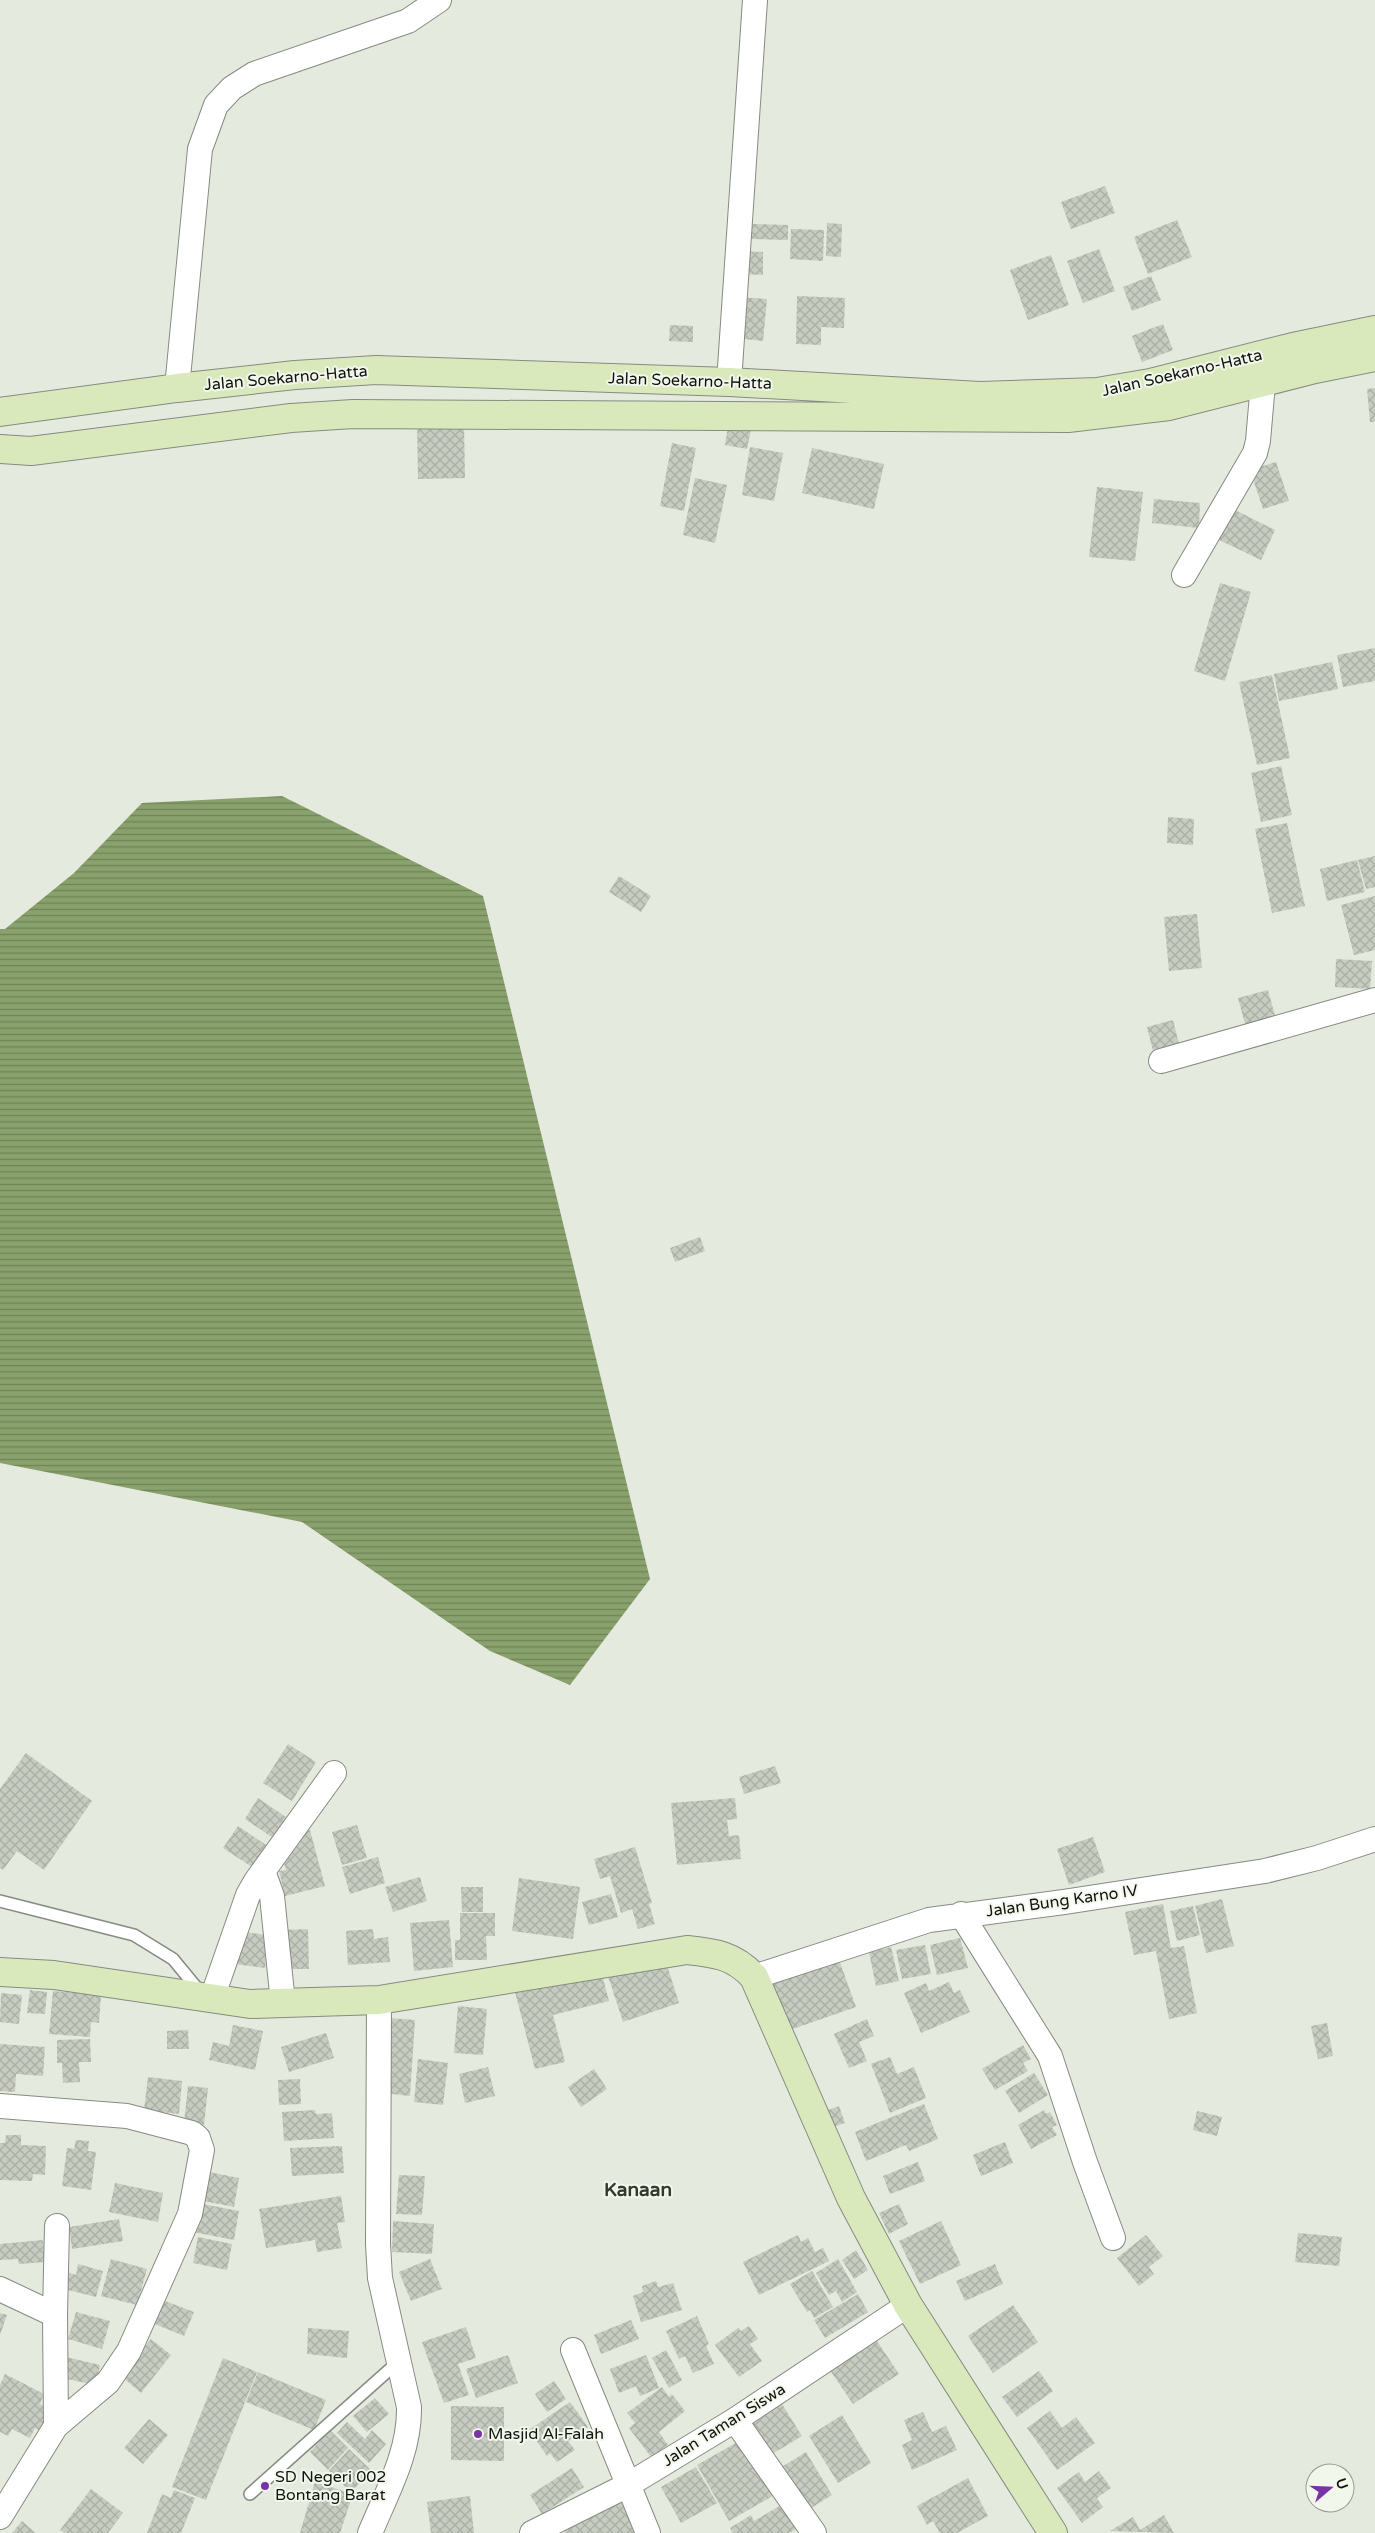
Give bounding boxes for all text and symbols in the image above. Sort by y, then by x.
street label: Jalan Soekarno-Hatta [1100,345,1264,401]
street label: Jalan Soekarno-Hatta [204,361,368,395]
street label: Jalan Soekarno-Hatta [608,368,772,394]
street label: Jalan Bung Karno IV [985,1880,1139,1922]
district label: Kanaan [604,2179,672,2201]
street label: Jalan Taman Siswa [659,2379,789,2471]
place label: Masjid Al-Falah [488,2424,604,2444]
marker: Masjid Al-Falah [472,2428,484,2440]
north arrow [1305,2463,1355,2513]
place label: SD Negeri 002 Bontang Barat [275,2467,386,2505]
text: U [1332,2476,1352,2492]
marker: SD Negeri 002 Bontang Barat [259,2480,271,2492]

